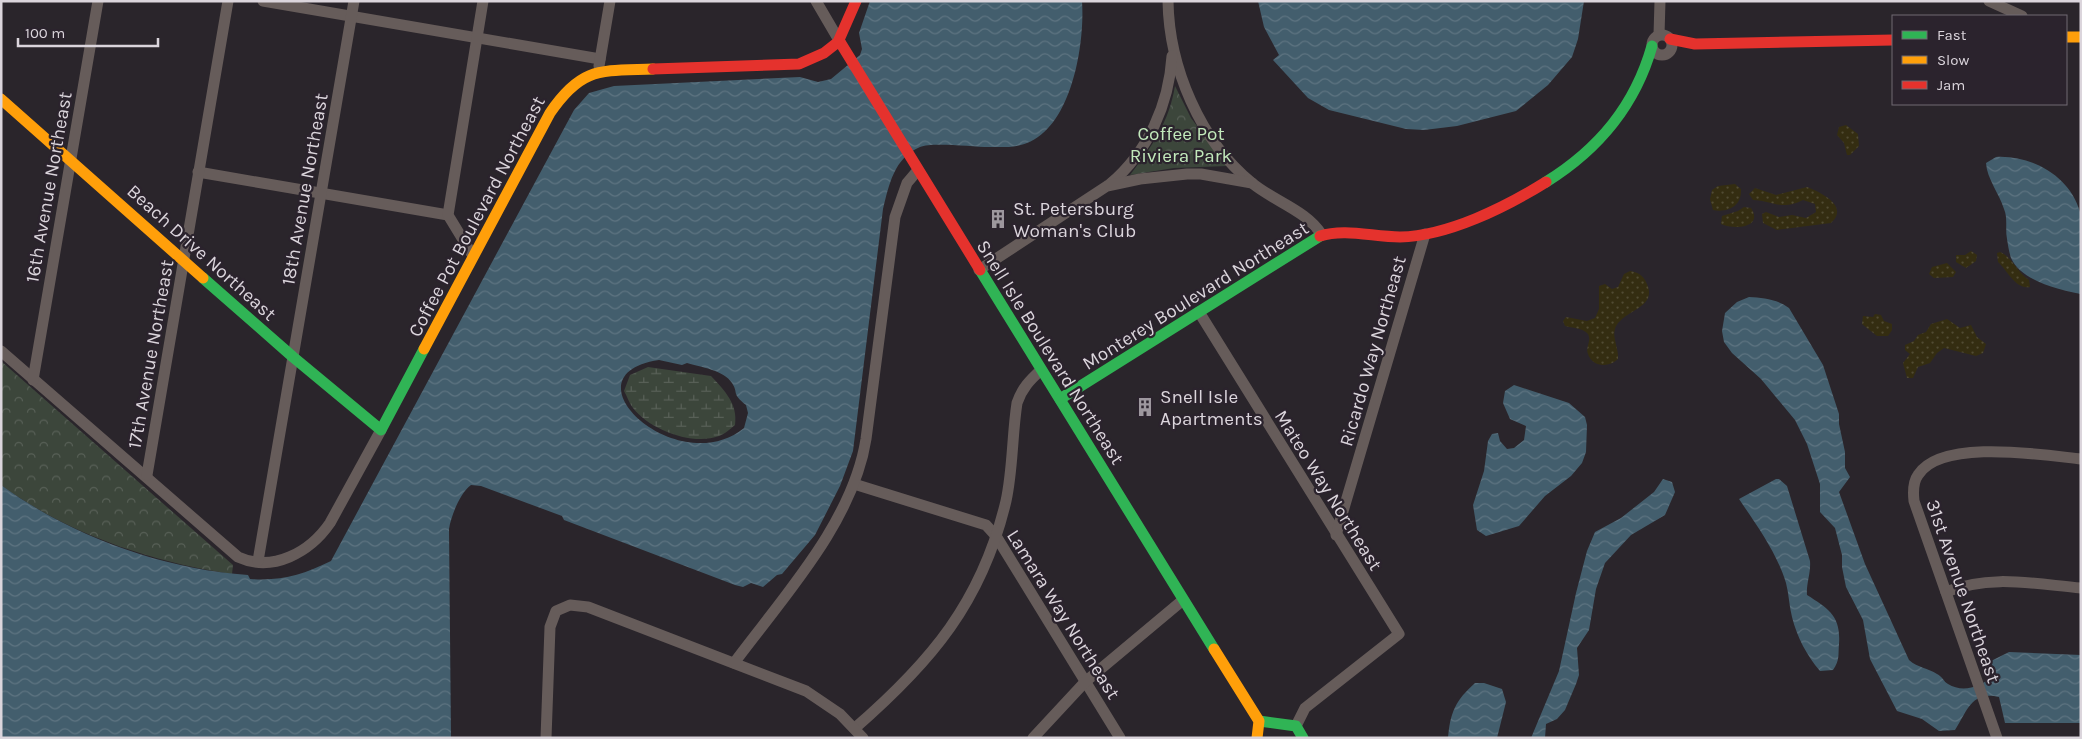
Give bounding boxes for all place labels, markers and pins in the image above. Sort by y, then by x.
place label: St. Petersburg Woman's Club [1013,198,1136,242]
building icon: St. Petersburg Woman's Club [987,208,1009,230]
place label: Snell Isle Apartments [1160,386,1263,430]
building icon: Snell Isle Apartments [1134,396,1156,418]

